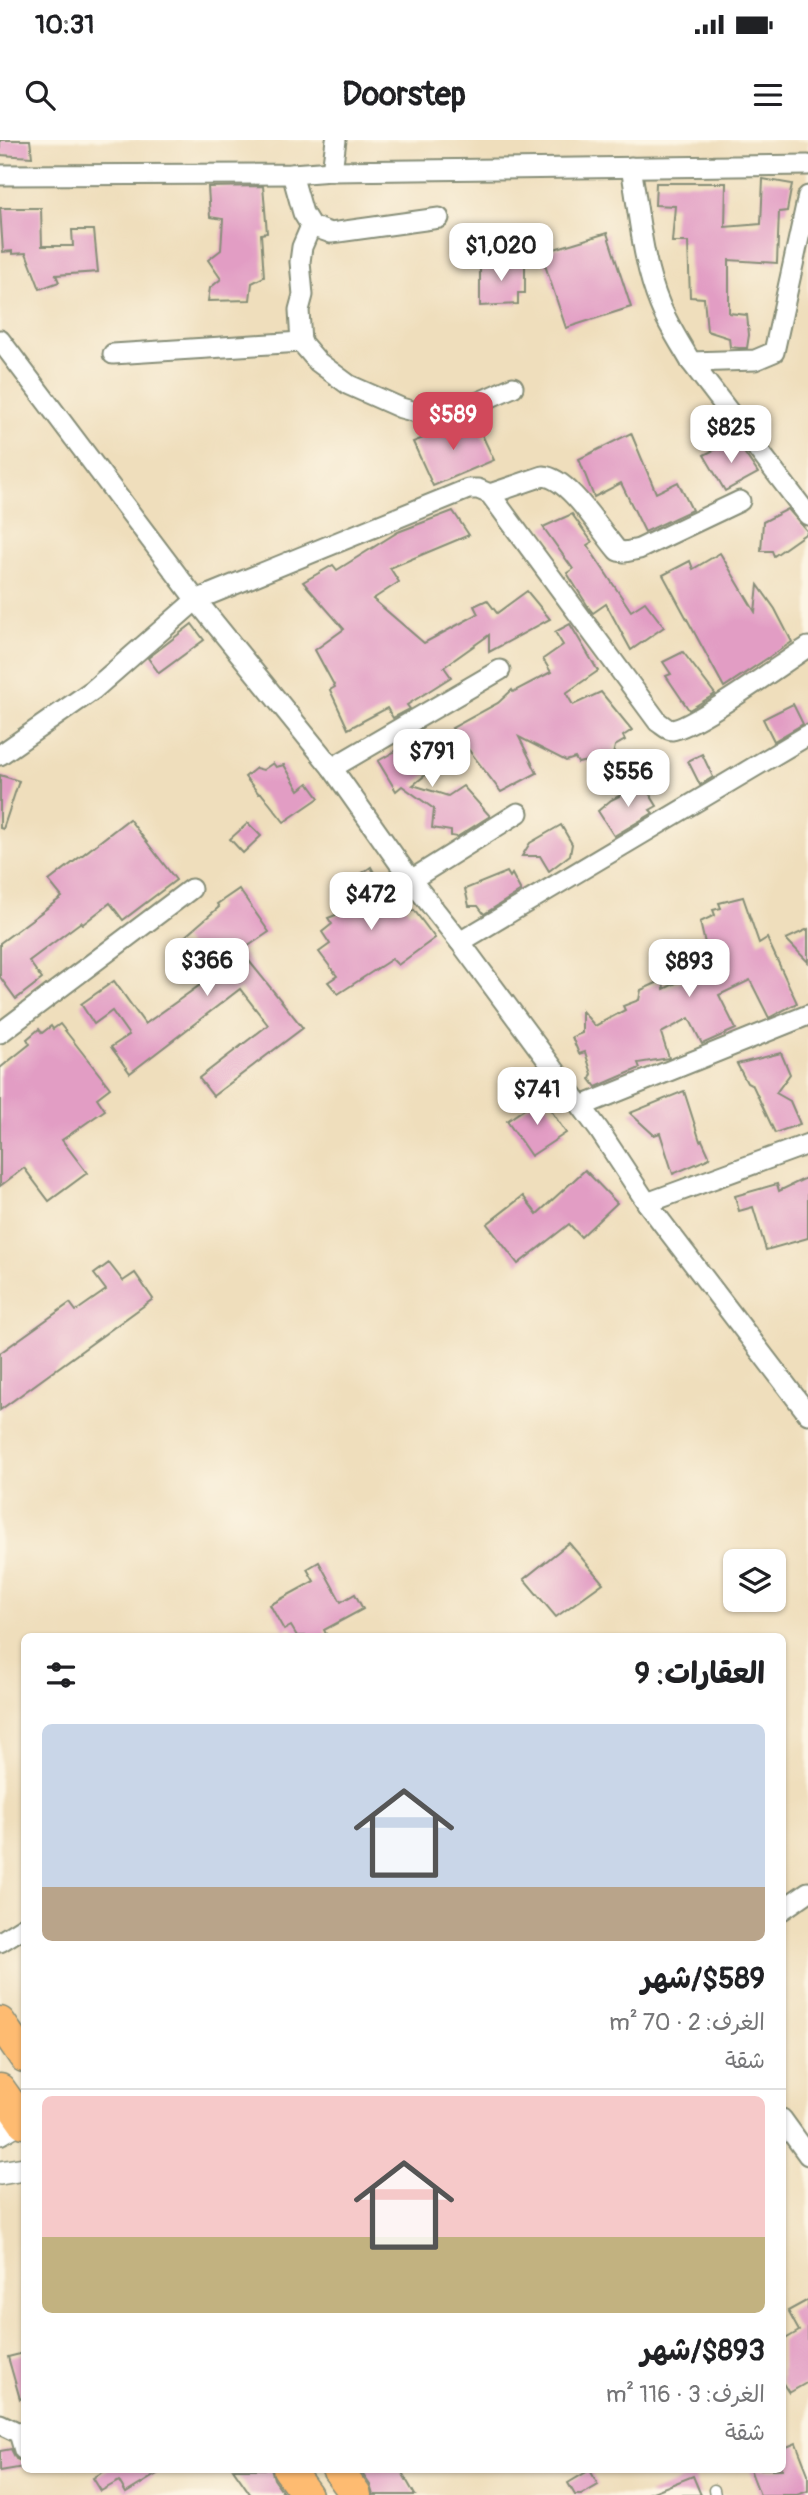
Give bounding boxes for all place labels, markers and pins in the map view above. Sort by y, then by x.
pin: $1,020 [444,223,558,283]
pin: $589 [412,392,494,452]
pin: $825 [690,406,772,465]
pin: $791 [391,730,473,789]
pin: $556 [587,750,669,809]
pin: $472 [330,872,412,932]
pin: $366 [166,938,248,998]
pin: $893 [648,940,730,999]
pin: $741 [496,1068,578,1127]

